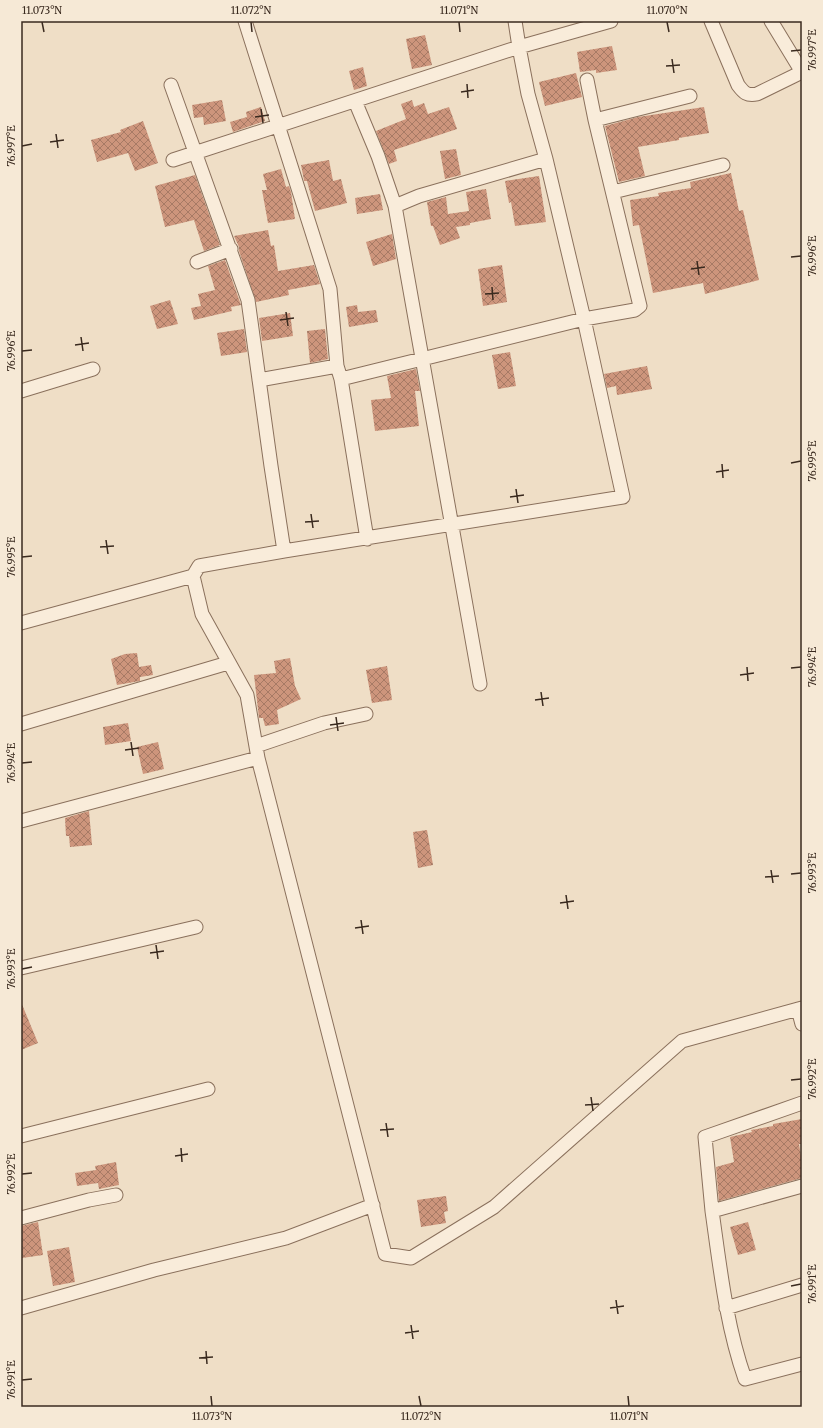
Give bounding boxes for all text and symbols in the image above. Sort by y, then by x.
text: 11.073°N [22,4,62,17]
text: 11.072°N [231,4,271,17]
text: 11.071°N [440,4,479,17]
text: 11.070°N [647,4,688,17]
text: 76.997°E [806,29,819,71]
text: 76.997°E [5,125,18,167]
text: 76.996°E [806,235,819,276]
text: 76.996°E [5,330,18,371]
text: 76.995°E [806,440,819,481]
text: 76.995°E [5,536,18,577]
text: 76.994°E [806,646,819,687]
text: 76.994°E [5,742,18,783]
text: 76.993°E [806,852,819,893]
text: 76.993°E [5,948,18,989]
text: 76.992°E [806,1058,819,1099]
text: 76.992°E [5,1153,18,1194]
text: 76.991°E [806,1264,819,1304]
text: 76.991°E [5,1360,18,1400]
text: 11.073°N [192,1410,232,1423]
text: 11.072°N [401,1410,441,1423]
text: 11.071°N [610,1410,649,1423]

